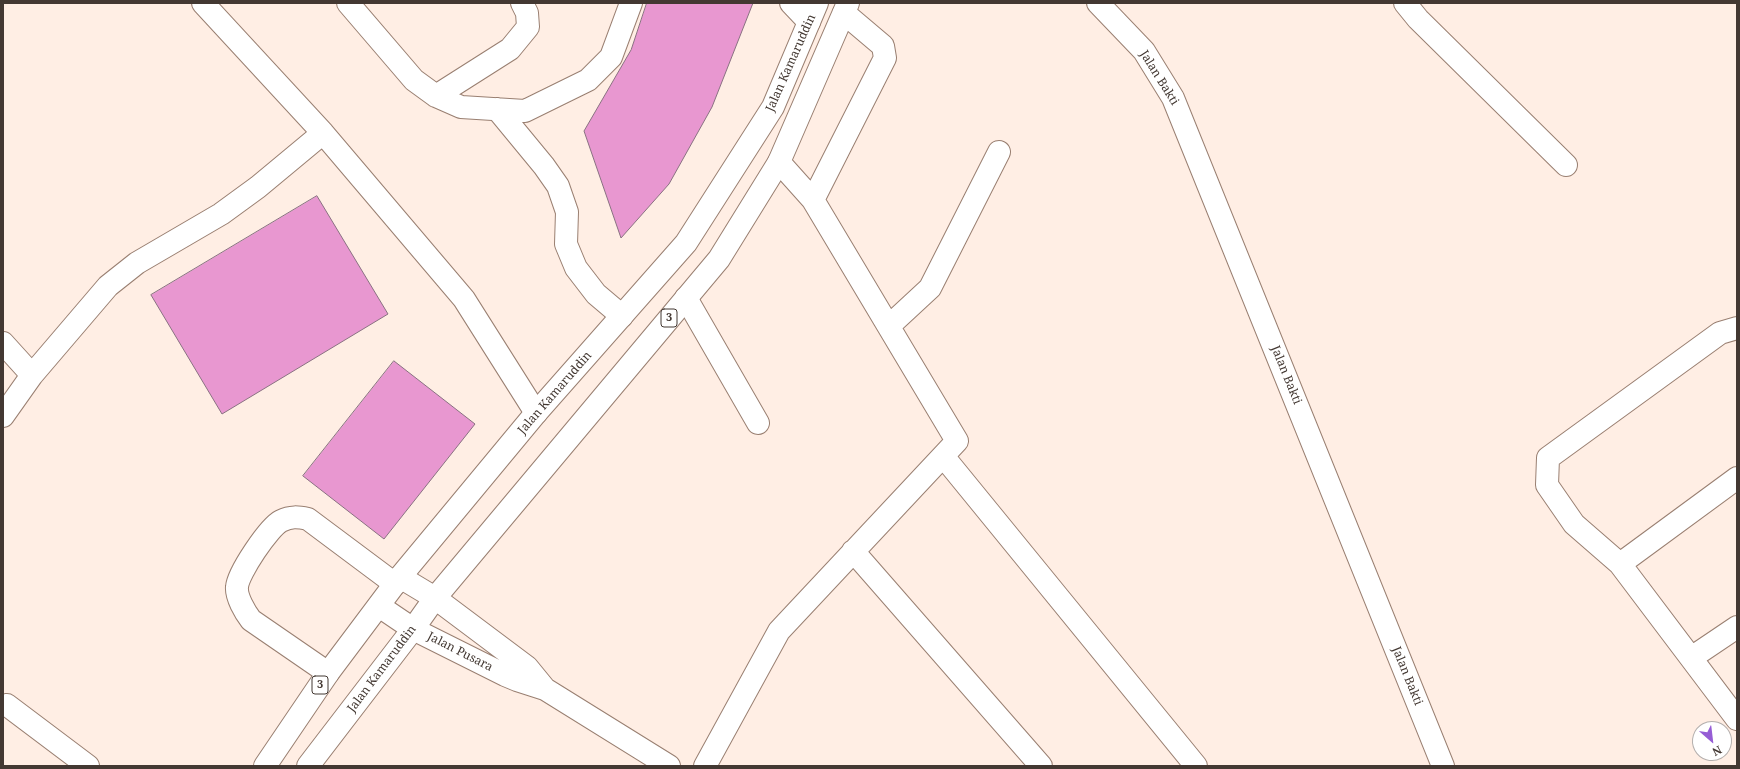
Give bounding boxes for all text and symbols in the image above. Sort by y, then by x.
street label: Jalan Kamaruddin [763,12,819,114]
street label: Jalan Bakti [1136,48,1182,108]
road number: 3 [661,309,677,327]
street label: Jalan Bakti [1268,344,1304,406]
street label: Jalan Kamaruddin [515,349,595,437]
street label: Jalan Kamaruddin [345,623,419,715]
street label: Jalan Pusara [425,629,495,675]
street label: Jalan Bakti [1389,645,1425,707]
road number: 3 [312,676,328,694]
north arrow [1692,721,1732,761]
text: N [1710,742,1725,760]

